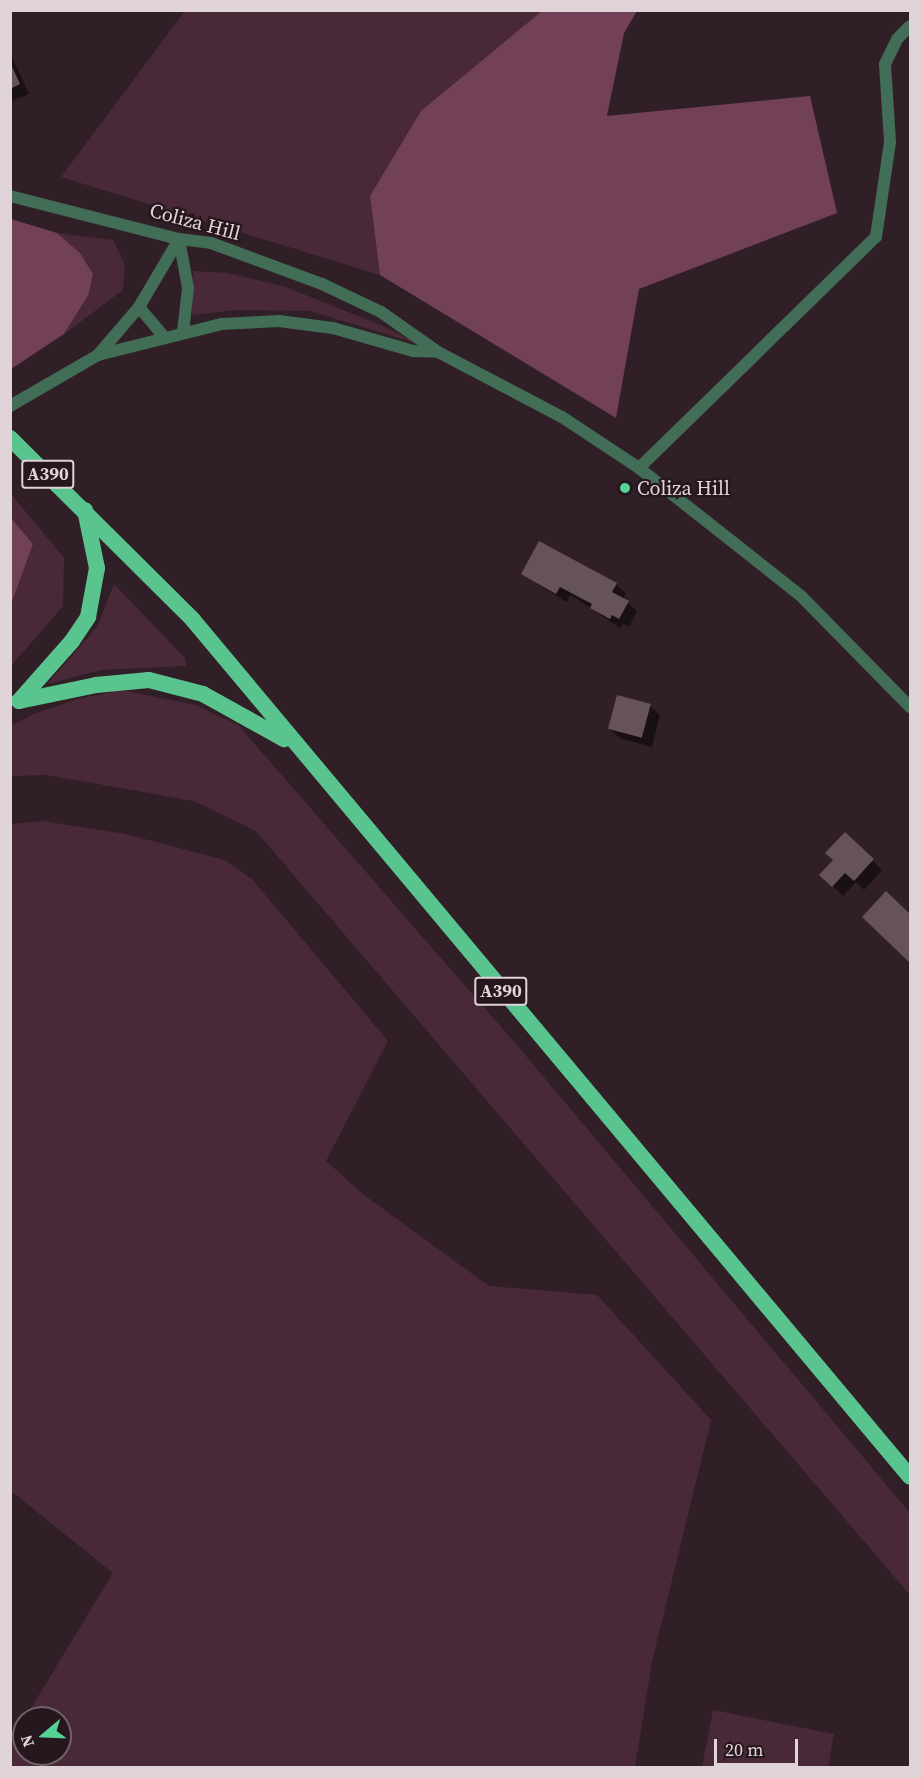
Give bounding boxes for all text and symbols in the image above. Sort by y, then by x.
street label: Coliza Hill [147,198,243,246]
road number: A390 [21,459,75,489]
place label: Coliza Hill [637,476,730,500]
marker: Coliza Hill [618,481,632,495]
road number: A390 [474,976,528,1006]
north arrow [12,1706,72,1766]
scale bar [717,1727,801,1765]
text: N [15,1732,39,1750]
text: 20 m [725,1737,763,1762]

